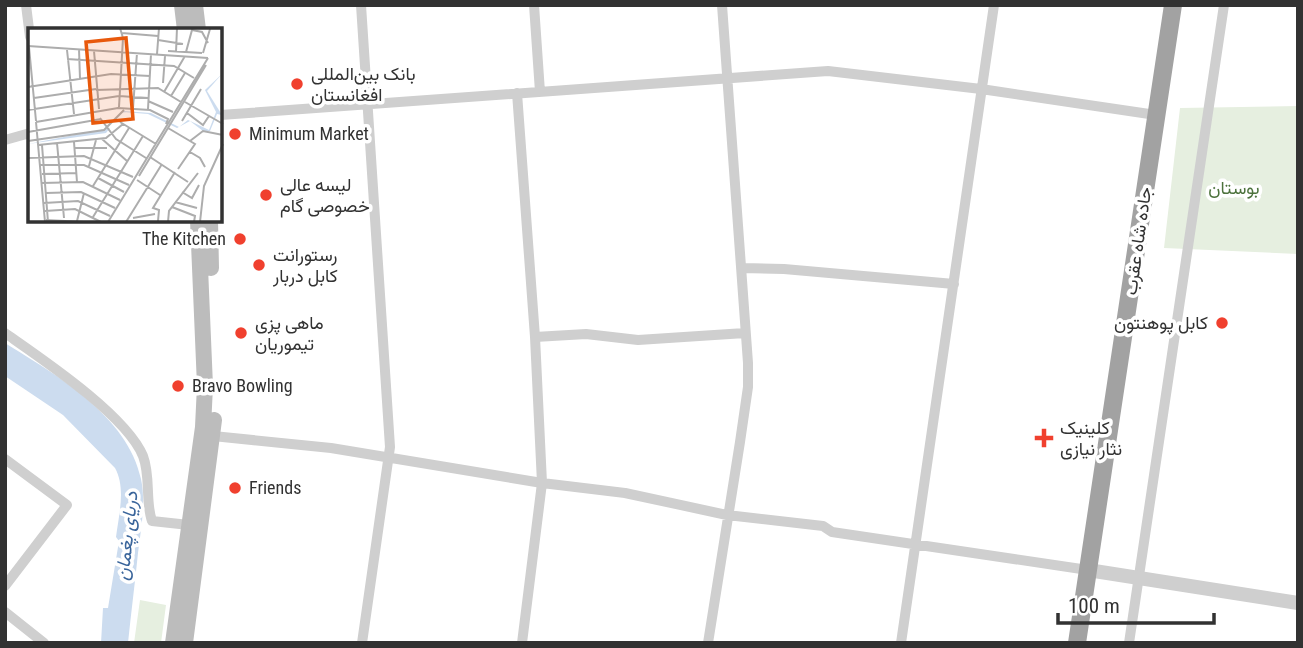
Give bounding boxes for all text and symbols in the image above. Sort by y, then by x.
inset map [28,28,222,222]
place label: بانک بین‌المللی افغانستان [311,63,415,105]
marker: بانک بین‌المللی افغانستان [289,76,305,92]
place label: Minimum Market [249,123,369,144]
marker: Minimum Market [227,126,243,142]
place label: لیسه عالی خصوصی گام [280,174,370,218]
park label: بوستان [1208,177,1260,199]
street label: جاده شاه عقرب [1120,186,1156,296]
marker: لیسه عالی خصوصی گام [258,187,274,203]
place label: The Kitchen [142,228,226,249]
marker: The Kitchen [232,231,248,247]
place label: رستورانت کابل دربار [272,244,338,287]
marker: رستورانت کابل دربار [251,257,267,273]
place label: ماهی پزی تیموریان [255,312,324,355]
place label: کابل پوهنتون [1114,312,1208,335]
marker: کابل پوهنتون [1214,315,1230,331]
marker: ماهی پزی تیموریان [233,325,249,341]
place label: Bravo Bowling [192,375,293,396]
marker: Bravo Bowling [170,378,186,394]
place label: کلینیک نثار نیازی [1060,417,1122,460]
marker: کلینیک نثار نیازی [1034,428,1054,448]
place label: Friends [249,477,301,498]
marker: Friends [227,480,243,496]
water label: دریای پغمان [110,489,145,582]
scale bar [1058,582,1214,626]
text: 100 m [1068,594,1120,618]

